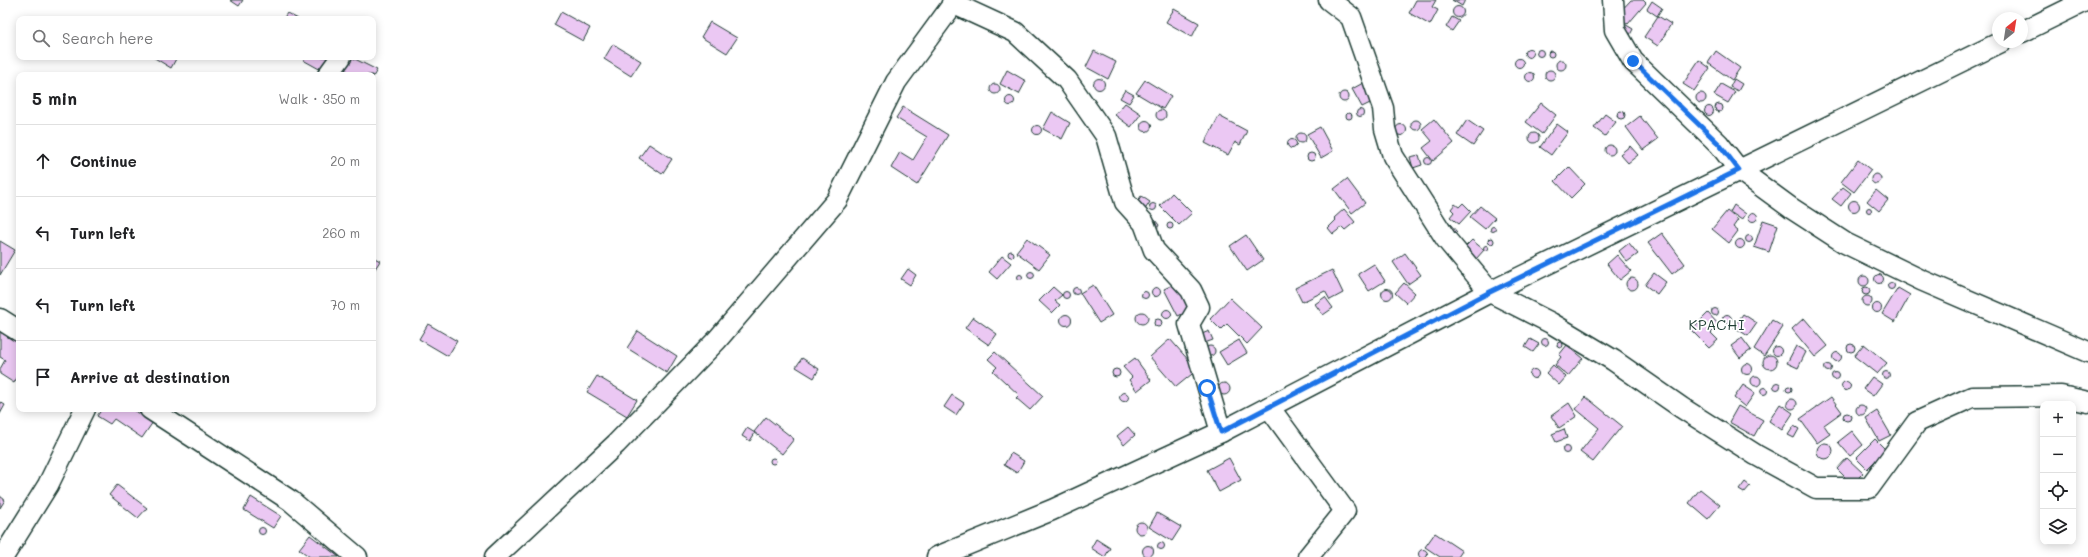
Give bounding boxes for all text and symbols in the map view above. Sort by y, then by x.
north arrow [1992,12,2028,48]
search box [16,16,376,60]
icon: search [30,27,52,49]
text: Search here [62,28,153,48]
route end [1624,52,1642,70]
text: 5 min [32,87,77,109]
text: Walk · 350 m [279,90,360,107]
icon: ahead [32,150,54,172]
text: Continue [70,151,137,171]
text: 20 m [330,152,360,169]
icon: left [32,222,54,244]
text: Turn left [70,223,135,243]
text: 260 m [322,224,360,241]
icon: left [32,294,54,316]
text: Turn left [70,295,135,315]
text: 70 m [330,296,360,313]
district label: KPACHI [1689,315,1745,334]
icon: arrive [32,366,54,388]
text: Arrive at destination [70,367,230,387]
route start [1198,379,1216,397]
map controls [2040,401,2076,545]
button: + [2040,401,2076,437]
button: − [2040,437,2076,473]
button: locate [2040,473,2076,509]
button: layers [2040,509,2076,545]

